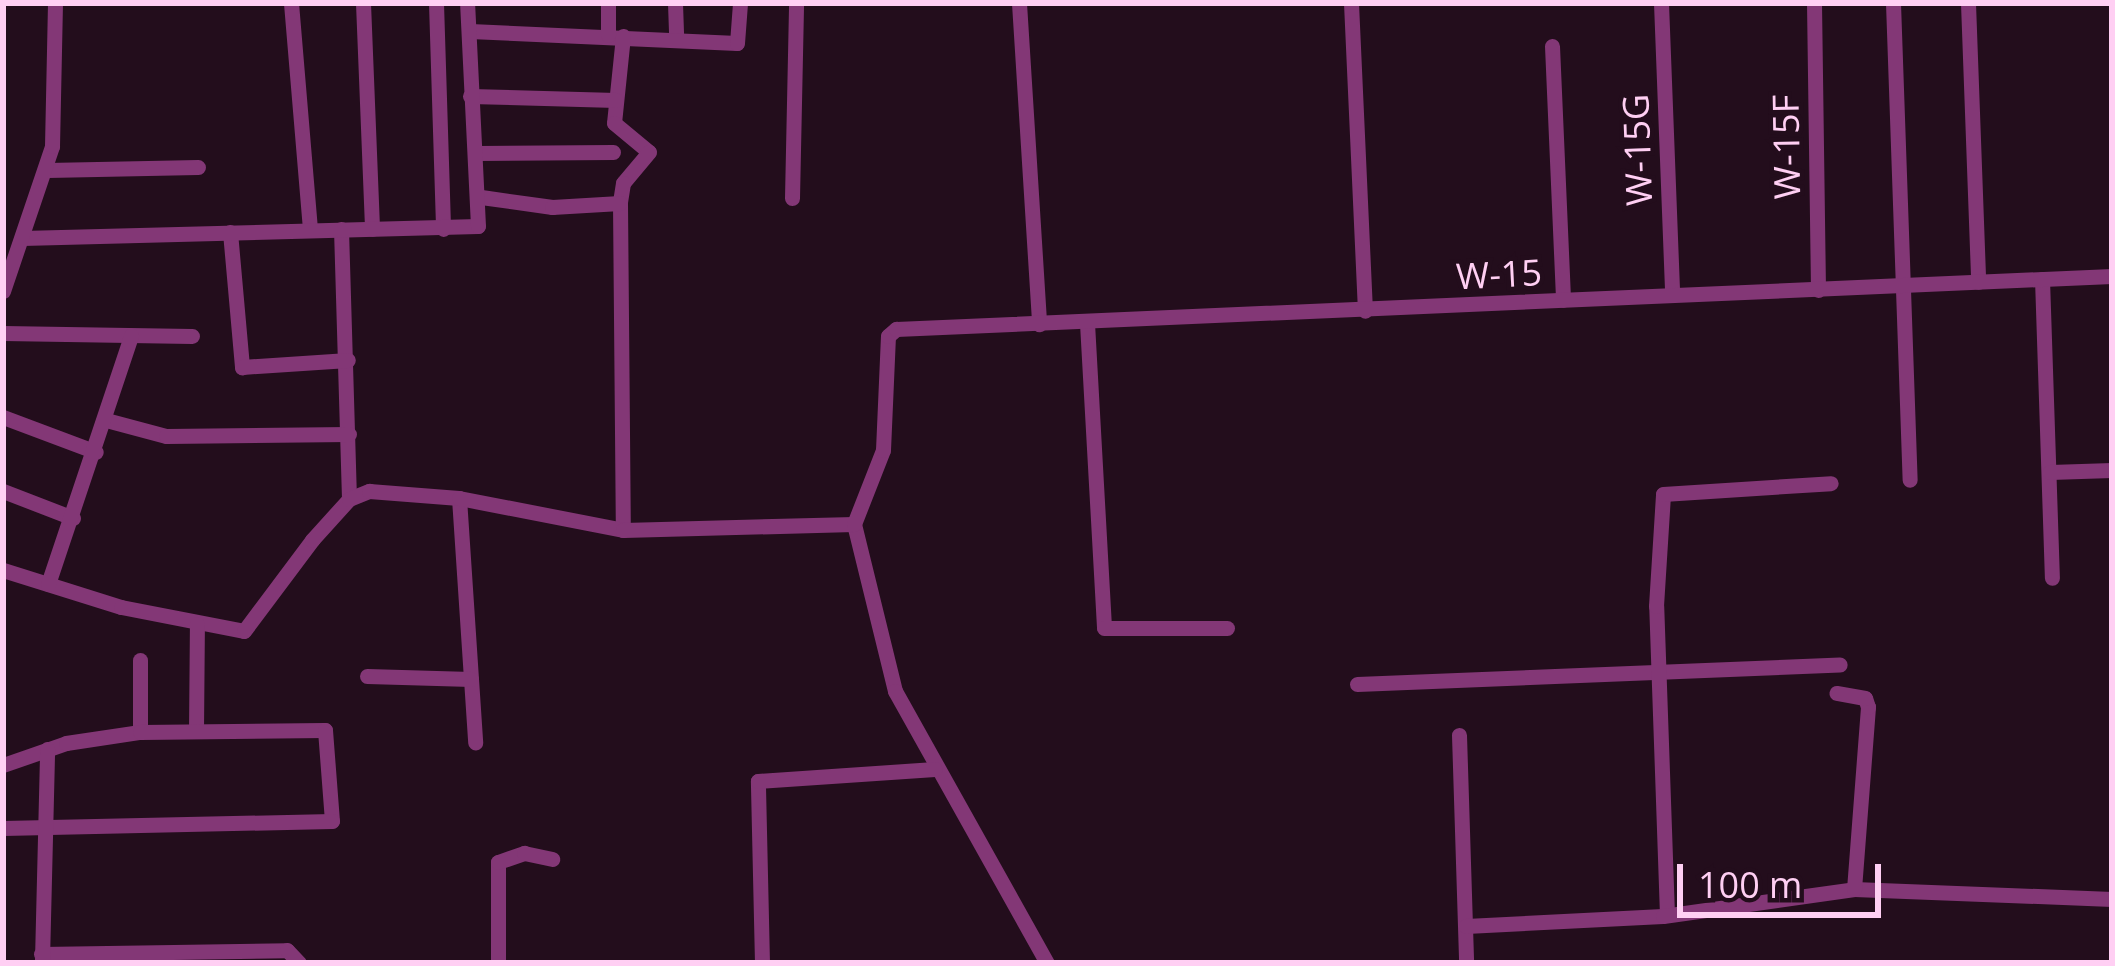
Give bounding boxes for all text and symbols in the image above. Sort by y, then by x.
street label: W-15G [1613,93,1661,207]
street label: W-15F [1763,94,1809,200]
street label: W-15 [1455,250,1543,298]
scale bar [1683,840,1887,914]
text: 100 m [1698,860,1802,909]

